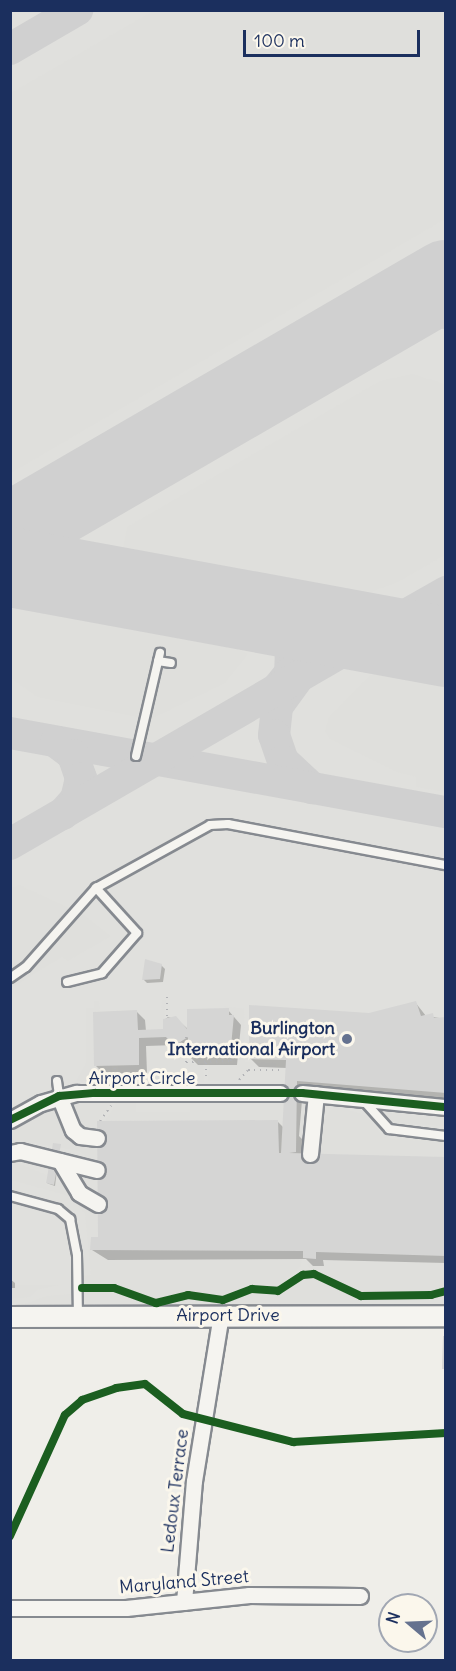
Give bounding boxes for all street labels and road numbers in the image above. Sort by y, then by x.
street label: Airport Circle [89,1067,195,1089]
street label: Airport Drive [176,1304,280,1326]
street label: Ledoux Terrace [157,1428,193,1554]
street label: Maryland Street [118,1566,250,1598]

